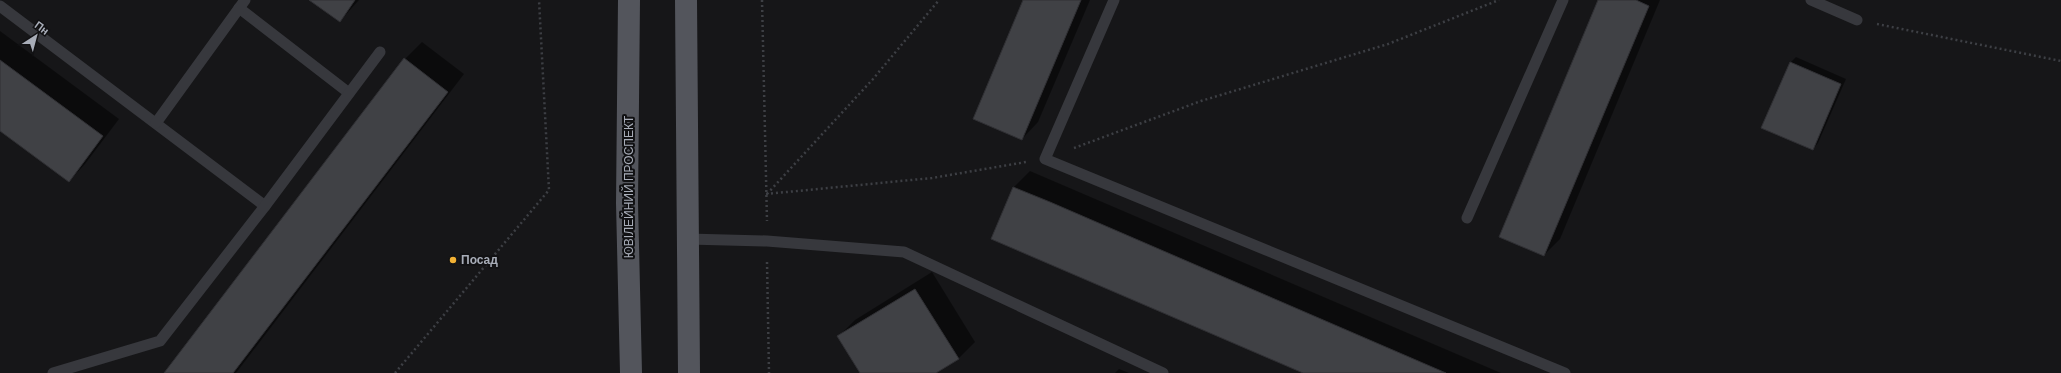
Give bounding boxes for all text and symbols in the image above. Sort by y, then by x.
north arrow [16,16,56,56]
text: Пн [32,19,51,37]
street label: ЮВІЛЕЙНИЙ ПРОСПЕКТ [621,115,636,258]
place label: Посад [461,253,498,267]
marker: Посад [448,255,458,265]

